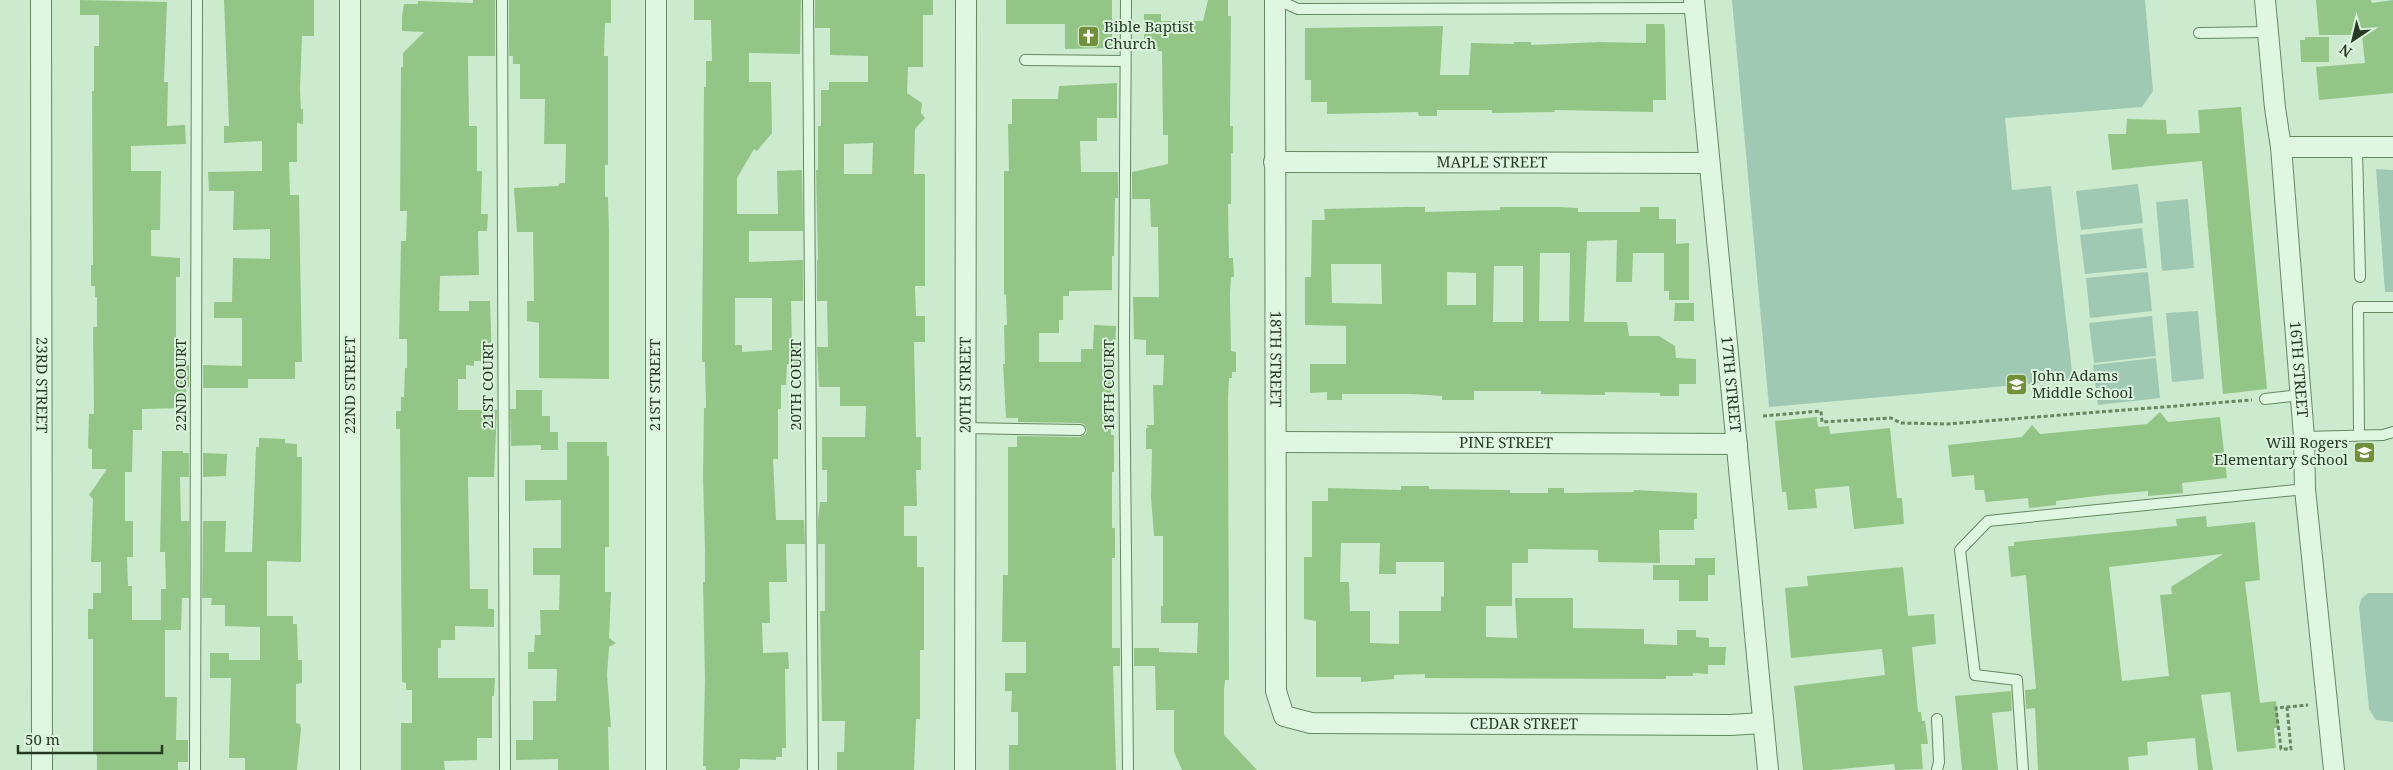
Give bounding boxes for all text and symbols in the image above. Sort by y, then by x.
north arrow [2328,15,2378,65]
place label: Bible Baptist Church [1104,16,1194,53]
church icon: Bible Baptist Church [1076,24,1100,48]
text: N [2335,40,2355,62]
street label: MAPLE STREET [1436,151,1548,172]
street label: 18TH STREET [1266,311,1287,407]
street label: 16TH STREET [2286,320,2313,418]
street label: 17TH STREET [1717,335,1746,433]
street label: 22ND STREET [339,336,359,434]
street label: 23RD STREET [32,337,53,433]
street label: 20TH STREET [954,337,975,433]
street label: 22ND COURT [170,339,190,431]
street label: 21ST STREET [644,339,664,431]
street label: 20TH COURT [785,339,805,431]
street label: 18TH COURT [1098,339,1118,431]
street label: 21ST COURT [477,341,497,429]
place label: John Adams Middle School [2031,365,2133,402]
school or university icon: John Adams Middle School [2004,373,2028,397]
street label: PINE STREET [1459,432,1553,452]
place label: Will Rogers Elementary School [2214,432,2348,469]
school or university icon: Will Rogers Elementary School [2352,440,2376,464]
street label: CEDAR STREET [1470,713,1578,733]
scale bar [18,722,161,754]
text: 50 m [25,729,60,749]

